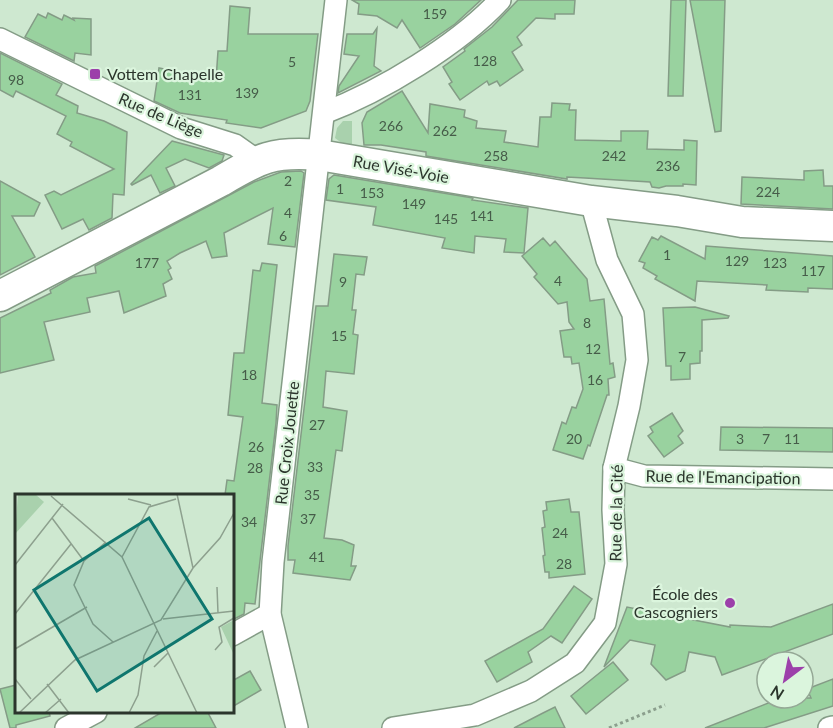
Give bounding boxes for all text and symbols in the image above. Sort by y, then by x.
house number: 159 [423,5,447,22]
house number: 128 [473,52,497,69]
house number: 5 [288,53,296,70]
place label: Vottem Chapelle [107,64,223,83]
marker: Vottem Chapelle [88,67,102,81]
house number: 98 [8,71,24,88]
house number: 139 [235,84,259,101]
house number: 131 [178,86,202,103]
street label: Rue de Liège [116,88,206,141]
house number: 266 [379,117,403,134]
house number: 262 [433,122,457,139]
house number: 258 [484,147,508,164]
house number: 242 [602,147,626,164]
street label: Rue Visé-Voie [352,151,451,186]
house number: 236 [656,157,680,174]
house number: 2 [284,172,292,189]
house number: 1 [336,180,344,197]
house number: 224 [756,183,780,200]
house number: 153 [360,184,384,201]
house number: 149 [402,195,426,212]
house number: 4 [284,204,292,221]
house number: 141 [470,207,494,224]
house number: 145 [434,210,458,227]
house number: 6 [279,227,287,244]
house number: 1 [663,246,671,263]
house number: 129 [725,252,749,269]
house number: 177 [135,254,159,271]
house number: 123 [763,254,787,271]
house number: 117 [801,262,825,279]
house number: 4 [554,272,562,289]
house number: 9 [339,273,347,290]
house number: 8 [583,314,591,331]
house number: 15 [331,327,347,344]
house number: 12 [585,340,601,357]
house number: 7 [678,348,686,365]
house number: 18 [241,366,257,383]
house number: 16 [587,371,603,388]
street label: Rue Croix Jouette [271,380,302,506]
house number: 27 [309,416,325,433]
house number: 20 [566,430,582,447]
house number: 3 [736,430,744,447]
house number: 7 [762,430,770,447]
house number: 11 [784,430,800,447]
house number: 26 [248,438,264,455]
house number: 33 [307,458,323,475]
house number: 28 [247,459,263,476]
street label: Rue de la Cité [605,464,626,562]
street label: Rue de l'Emancipation [645,466,801,487]
house number: 35 [304,486,320,503]
inset map [15,494,234,713]
house number: 37 [300,510,316,527]
house number: 34 [241,513,257,530]
house number: 24 [552,524,568,541]
house number: 41 [309,548,325,565]
house number: 28 [556,555,572,572]
place label: École des Cascogniers [634,584,718,621]
marker: École des Cascogniers [723,596,737,610]
north arrow [755,650,815,710]
text: N [767,682,787,704]

